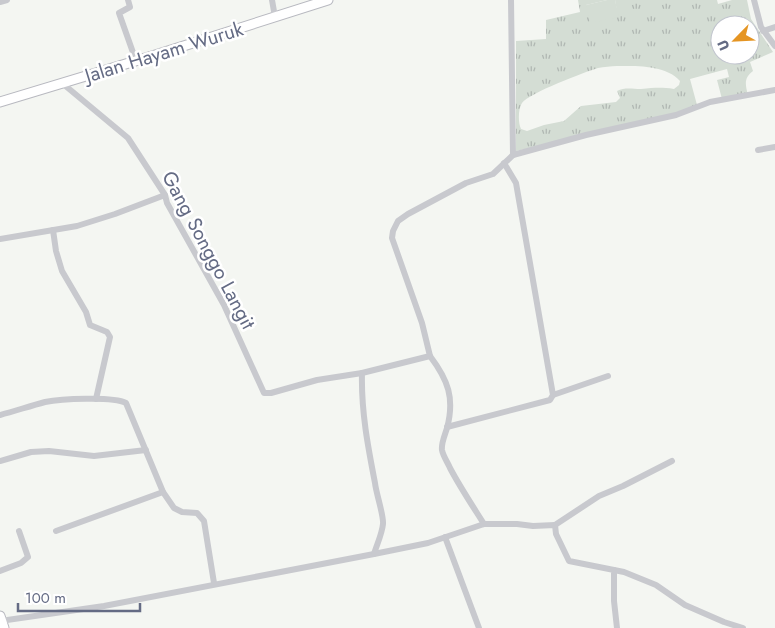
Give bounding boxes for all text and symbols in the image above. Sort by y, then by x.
street label: Jalan Hayam Wuruk [79,15,247,91]
north arrow [710,15,760,65]
text: U [712,37,734,54]
street label: Gang Songgo Langit [155,166,263,335]
scale bar [18,580,140,612]
text: 100 m [25,587,66,609]

